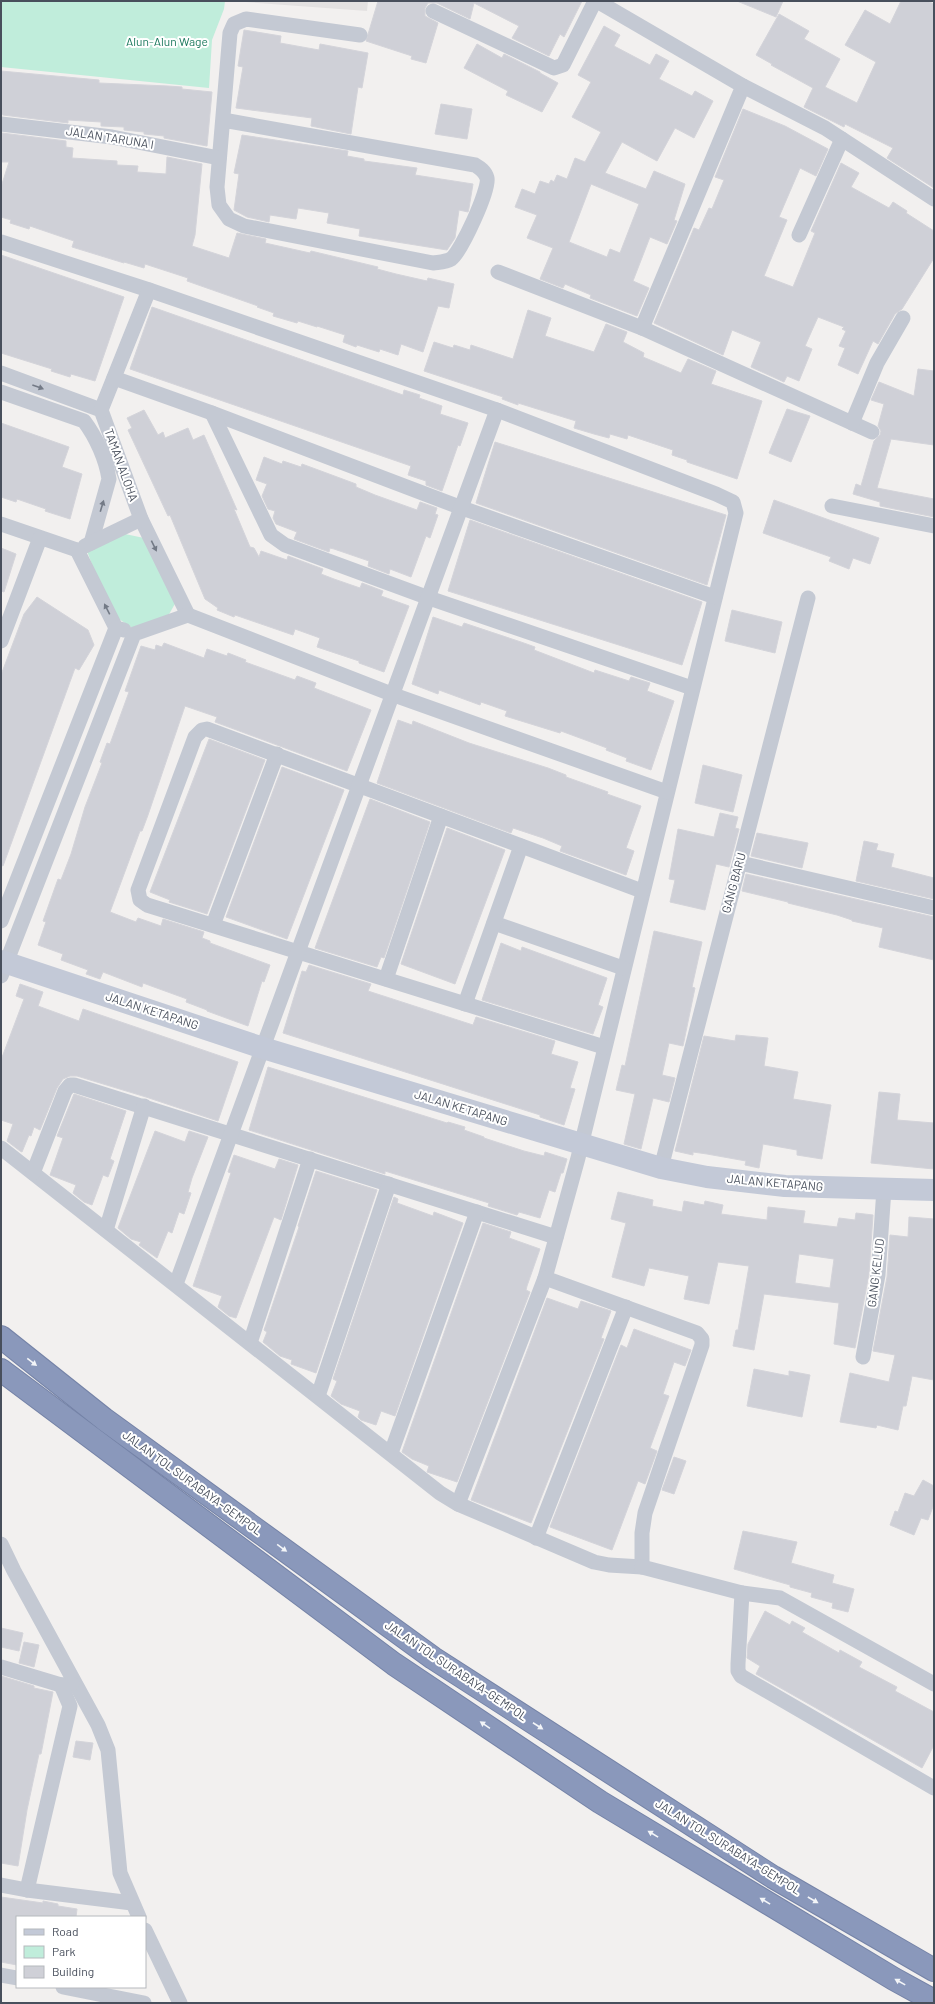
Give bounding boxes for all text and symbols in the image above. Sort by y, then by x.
park label: Alun-Alun Wage [126,34,208,48]
street label: JALAN TARUNA I [65,123,155,151]
one-way arrow [32,384,44,390]
street label: TAMAN ALOHA [102,426,142,503]
one-way arrow [99,500,105,512]
one-way arrow [151,541,157,552]
one-way arrow [104,604,110,615]
street label: GANG BARU [718,851,748,915]
street label: JALAN KETAPANG [104,988,201,1032]
street label: JALAN KETAPANG [413,1086,510,1128]
street label: JALAN KETAPANG [726,1171,824,1193]
street label: GANG KELUD [864,1238,886,1308]
one-way arrow [26,1357,37,1366]
street label: JALAN TOL SURABAYA–GEMPOL [120,1427,265,1538]
one-way arrow [276,1544,287,1552]
street label: JALAN TOL SURABAYA–GEMPOL [383,1617,531,1723]
one-way arrow [480,1721,490,1729]
one-way arrow [532,1722,544,1729]
street label: JALAN TOL SURABAYA–GEMPOL [653,1795,804,1897]
one-way arrow [647,1830,659,1837]
one-way arrow [759,1897,771,1904]
one-way arrow [807,1897,819,1904]
legend [16,1916,146,1988]
text: Road [52,1924,79,1938]
text: Park [52,1944,76,1958]
text: Building [52,1964,94,1978]
one-way arrow [894,1979,906,1986]

